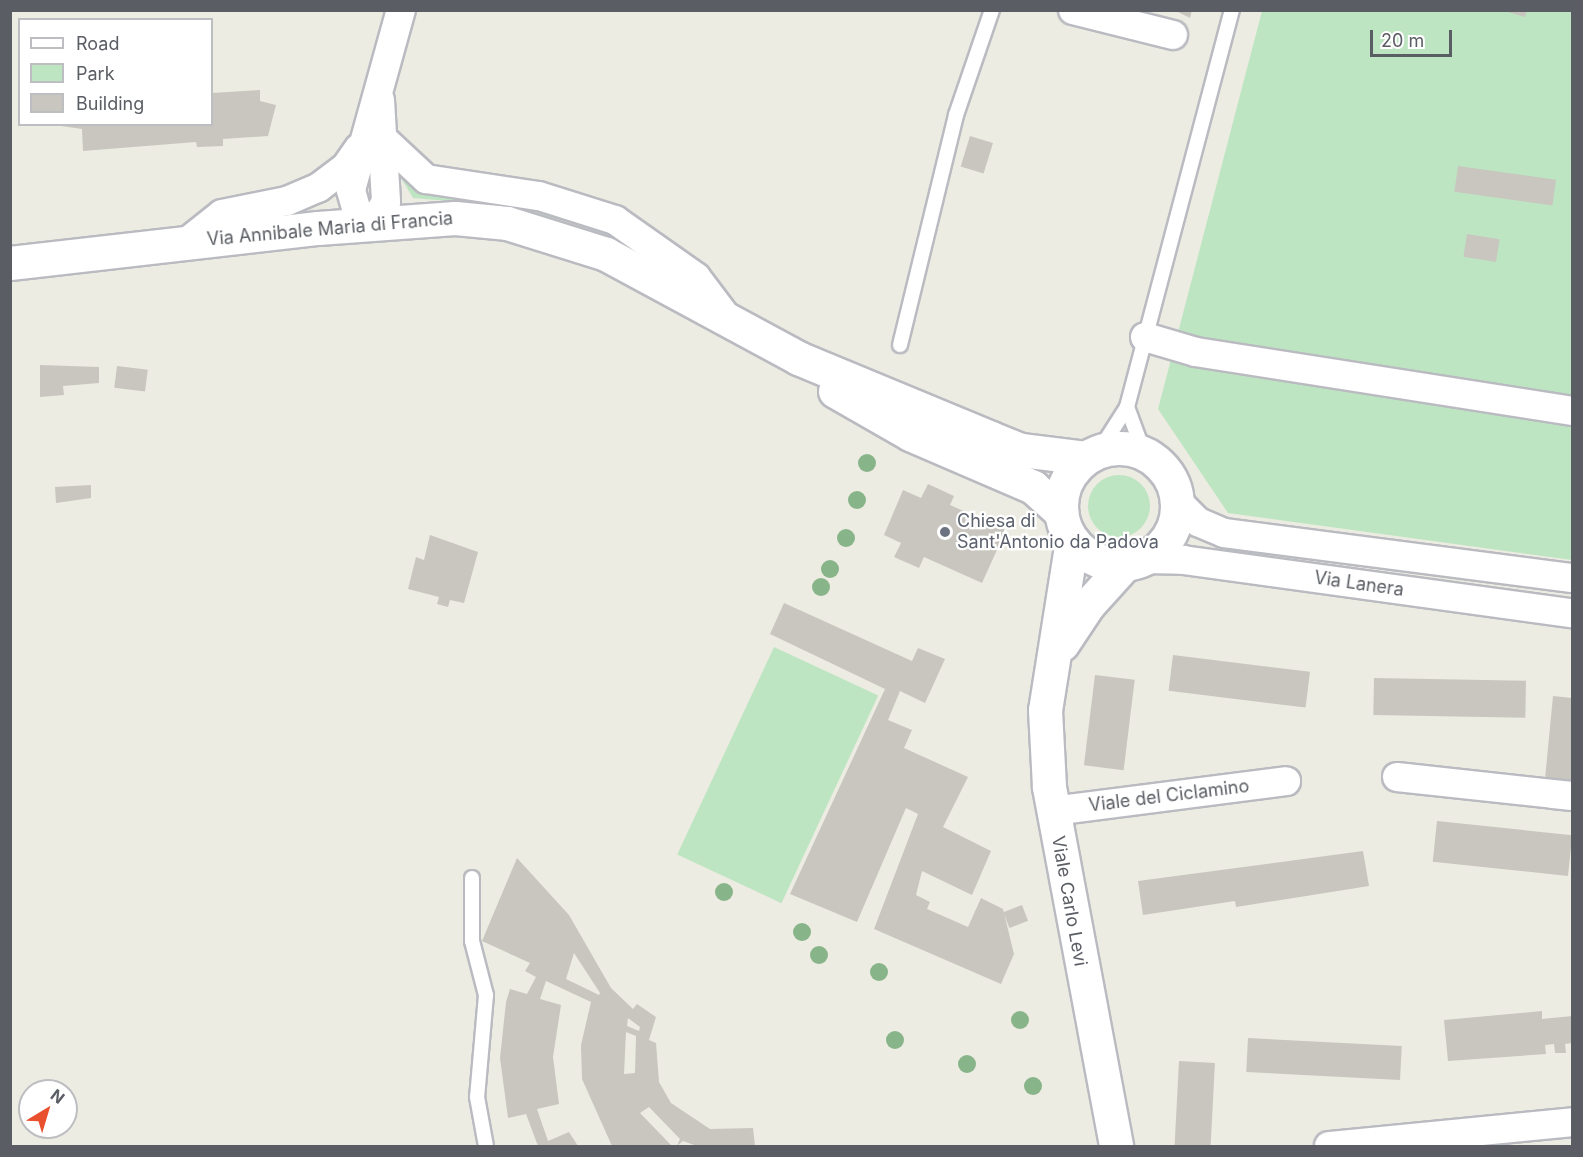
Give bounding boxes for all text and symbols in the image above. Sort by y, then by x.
legend [18,18,213,126]
scale bar [1373,18,1456,56]
text: 20 m [1381,30,1424,51]
text: Road [76,33,119,54]
text: Park [76,63,115,84]
text: Building [76,93,144,114]
street label: Via Annibale Maria di Francia [206,207,454,251]
place label: Chiesa di Sant'Antonio da Padova [957,511,1159,554]
marker: Chiesa di Sant'Antonio da Padova [938,525,952,539]
street label: Via Lanera [1313,567,1405,601]
street label: Viale del Ciclamino [1088,775,1250,817]
street label: Viale Carlo Levi [1047,834,1091,968]
north arrow [18,1079,78,1139]
text: N [47,1085,69,1108]

